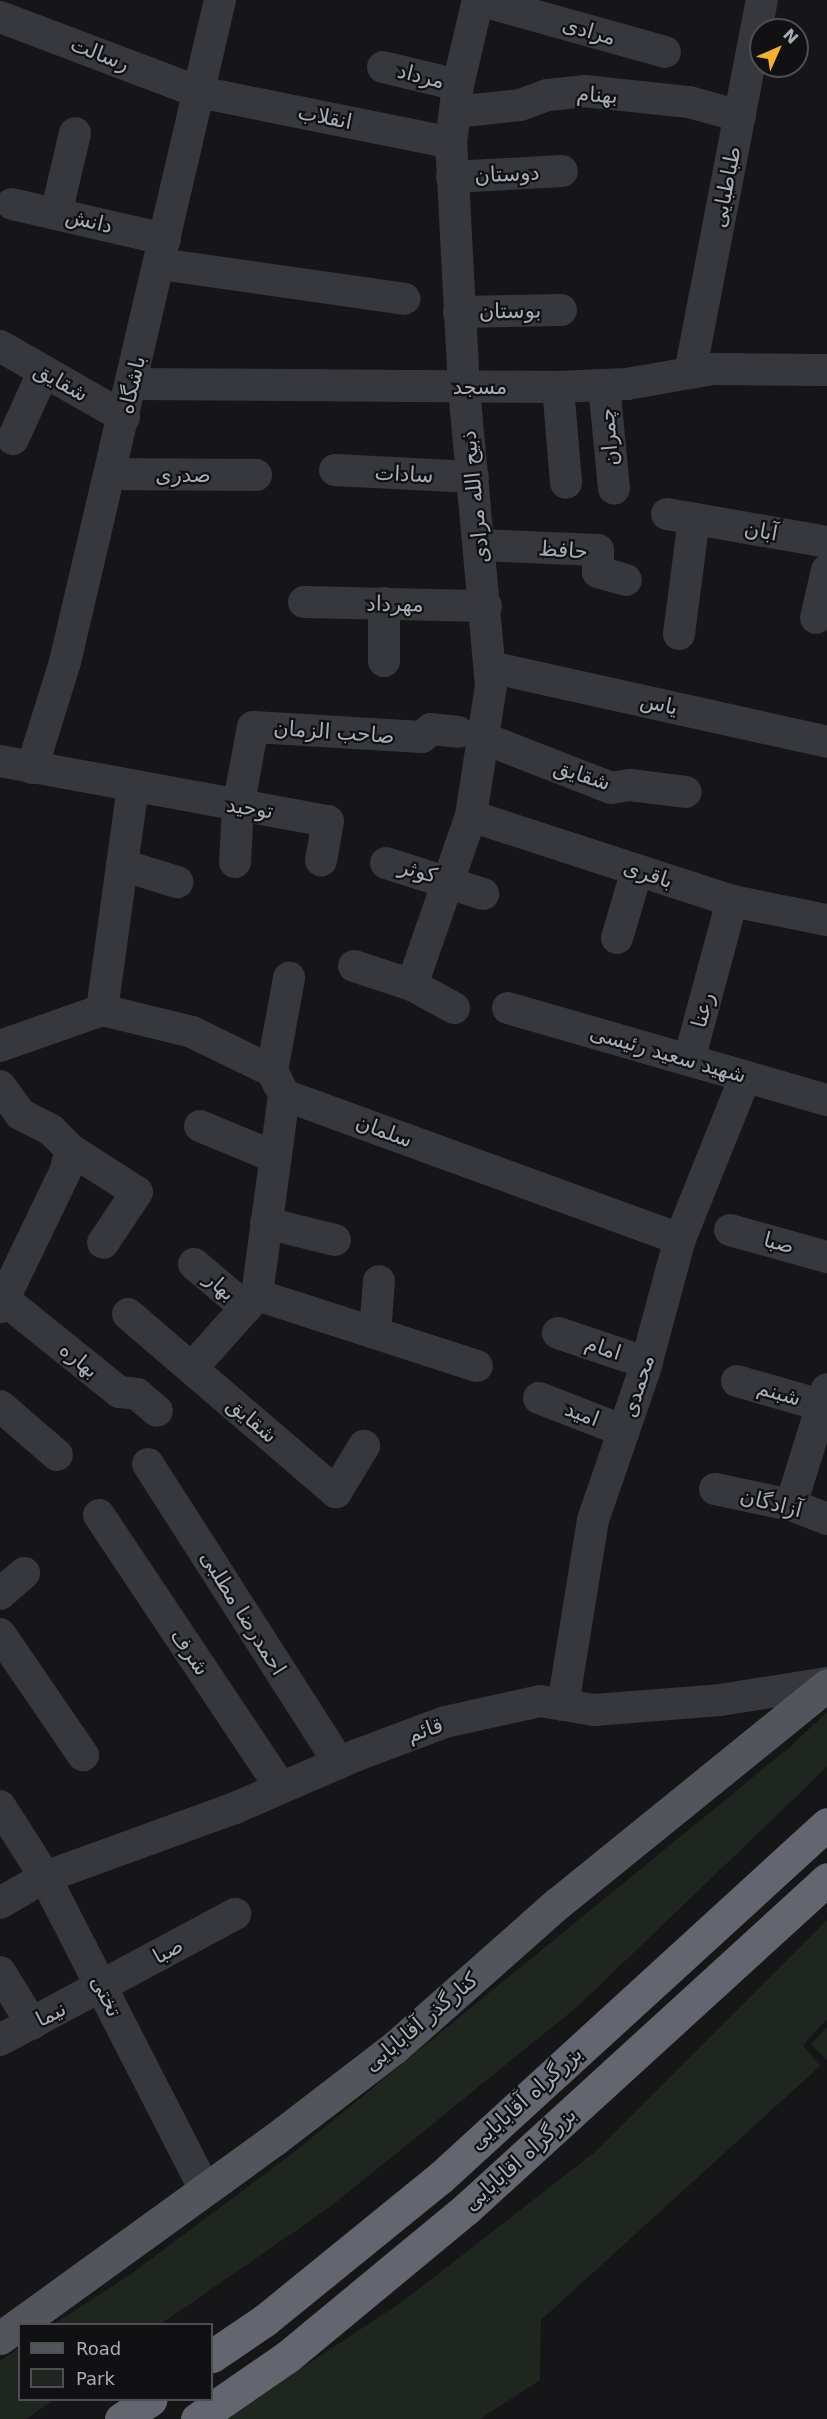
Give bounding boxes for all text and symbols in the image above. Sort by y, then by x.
street label: مرادی [559,11,619,51]
north arrow [749,18,809,78]
text: N [779,25,802,48]
street label: رسالت [67,31,133,77]
street label: مرداد [395,58,447,94]
street label: بهنام [576,81,618,109]
street label: انقلاب [296,99,354,135]
street label: طباطبایی [706,144,746,230]
street label: دوستان [474,160,540,188]
street label: دانش [63,203,115,239]
street label: بوستان [479,298,541,324]
street label: باشگاه [113,354,151,416]
street label: شقایق [30,357,92,407]
street label: مسجد [453,374,507,400]
street label: چمران [594,407,624,467]
street label: ذبیح الله مرادی [456,429,494,565]
street label: سادات [374,460,434,488]
street label: صدری [155,462,211,488]
street label: آبان [742,516,780,546]
street label: حافظ [538,536,588,564]
street label: مهرداد [366,591,424,617]
street label: یاس [638,688,680,720]
street label: صاحب الزمان [273,715,395,749]
street label: شقایق [551,754,613,796]
street label: توحید [225,792,275,824]
street label: کوثر [396,854,440,888]
street label: باقری [620,854,676,894]
street label: رعنا [686,990,720,1030]
street label: شهید سعید رئیسی [587,1020,749,1088]
street label: سلمان [352,1109,416,1153]
street label: صبا [761,1227,797,1259]
street label: بهار [200,1266,240,1306]
street label: امام [582,1330,624,1366]
street label: بهاره [54,1337,104,1383]
street label: محمدی [616,1351,660,1421]
street label: شبنم [754,1375,804,1411]
street label: شقایق [222,1392,282,1448]
street label: امید [561,1396,603,1432]
street label: آزادگان [737,1483,805,1523]
street label: احمدرضا مطلبی [195,1546,291,1680]
street label: شرف [165,1624,215,1680]
street label: قائم [404,1712,446,1748]
street label: صبا [149,1933,187,1969]
street label: کنارگذر آقابابایی [359,1967,483,2077]
street label: تختی [85,1971,127,2021]
street label: نیما [32,1996,70,2032]
street label: بزرگراه آقابابایی [465,2041,587,2155]
street label: بزرگراه اقابابایی [459,2102,581,2216]
legend [18,2323,213,2401]
text: Road [76,2338,121,2359]
text: Park [76,2368,115,2389]

